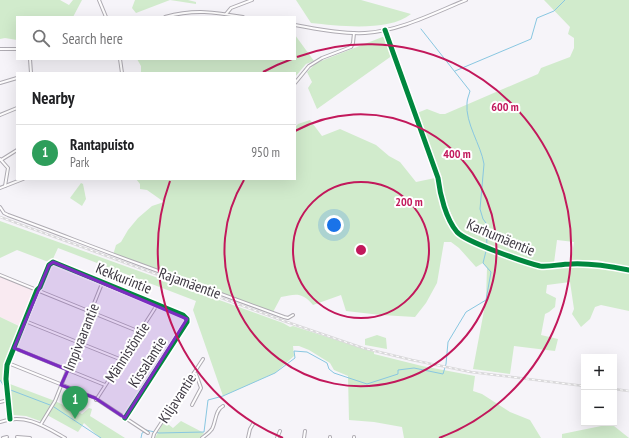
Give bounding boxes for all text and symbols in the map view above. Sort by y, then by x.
search box [16,16,296,60]
icon: search [30,27,52,49]
text: Search here [62,29,123,48]
text: Nearby [32,87,75,109]
text: 600 m [491,99,519,114]
text: Rantapuisto [70,135,134,154]
text: 1 [42,144,48,161]
text: 950 m [251,144,280,161]
text: 400 m [443,146,471,161]
text: Park [70,154,89,171]
text: 200 m [395,194,423,209]
street label: Karhumäentie [464,214,538,260]
your location [324,215,344,235]
centre of rings [354,243,368,257]
street label: Kekkurintie [93,258,155,298]
street label: Rajamäentie [156,263,224,303]
street label: Impivaarantie [59,300,103,374]
street label: Männistöntie [101,318,153,386]
street label: Kissalantie [124,333,170,391]
map controls [581,354,617,426]
button: + [581,354,617,390]
street label: Kiljavantie [154,370,200,426]
pin: 1 [62,386,88,419]
button: − [581,390,617,426]

